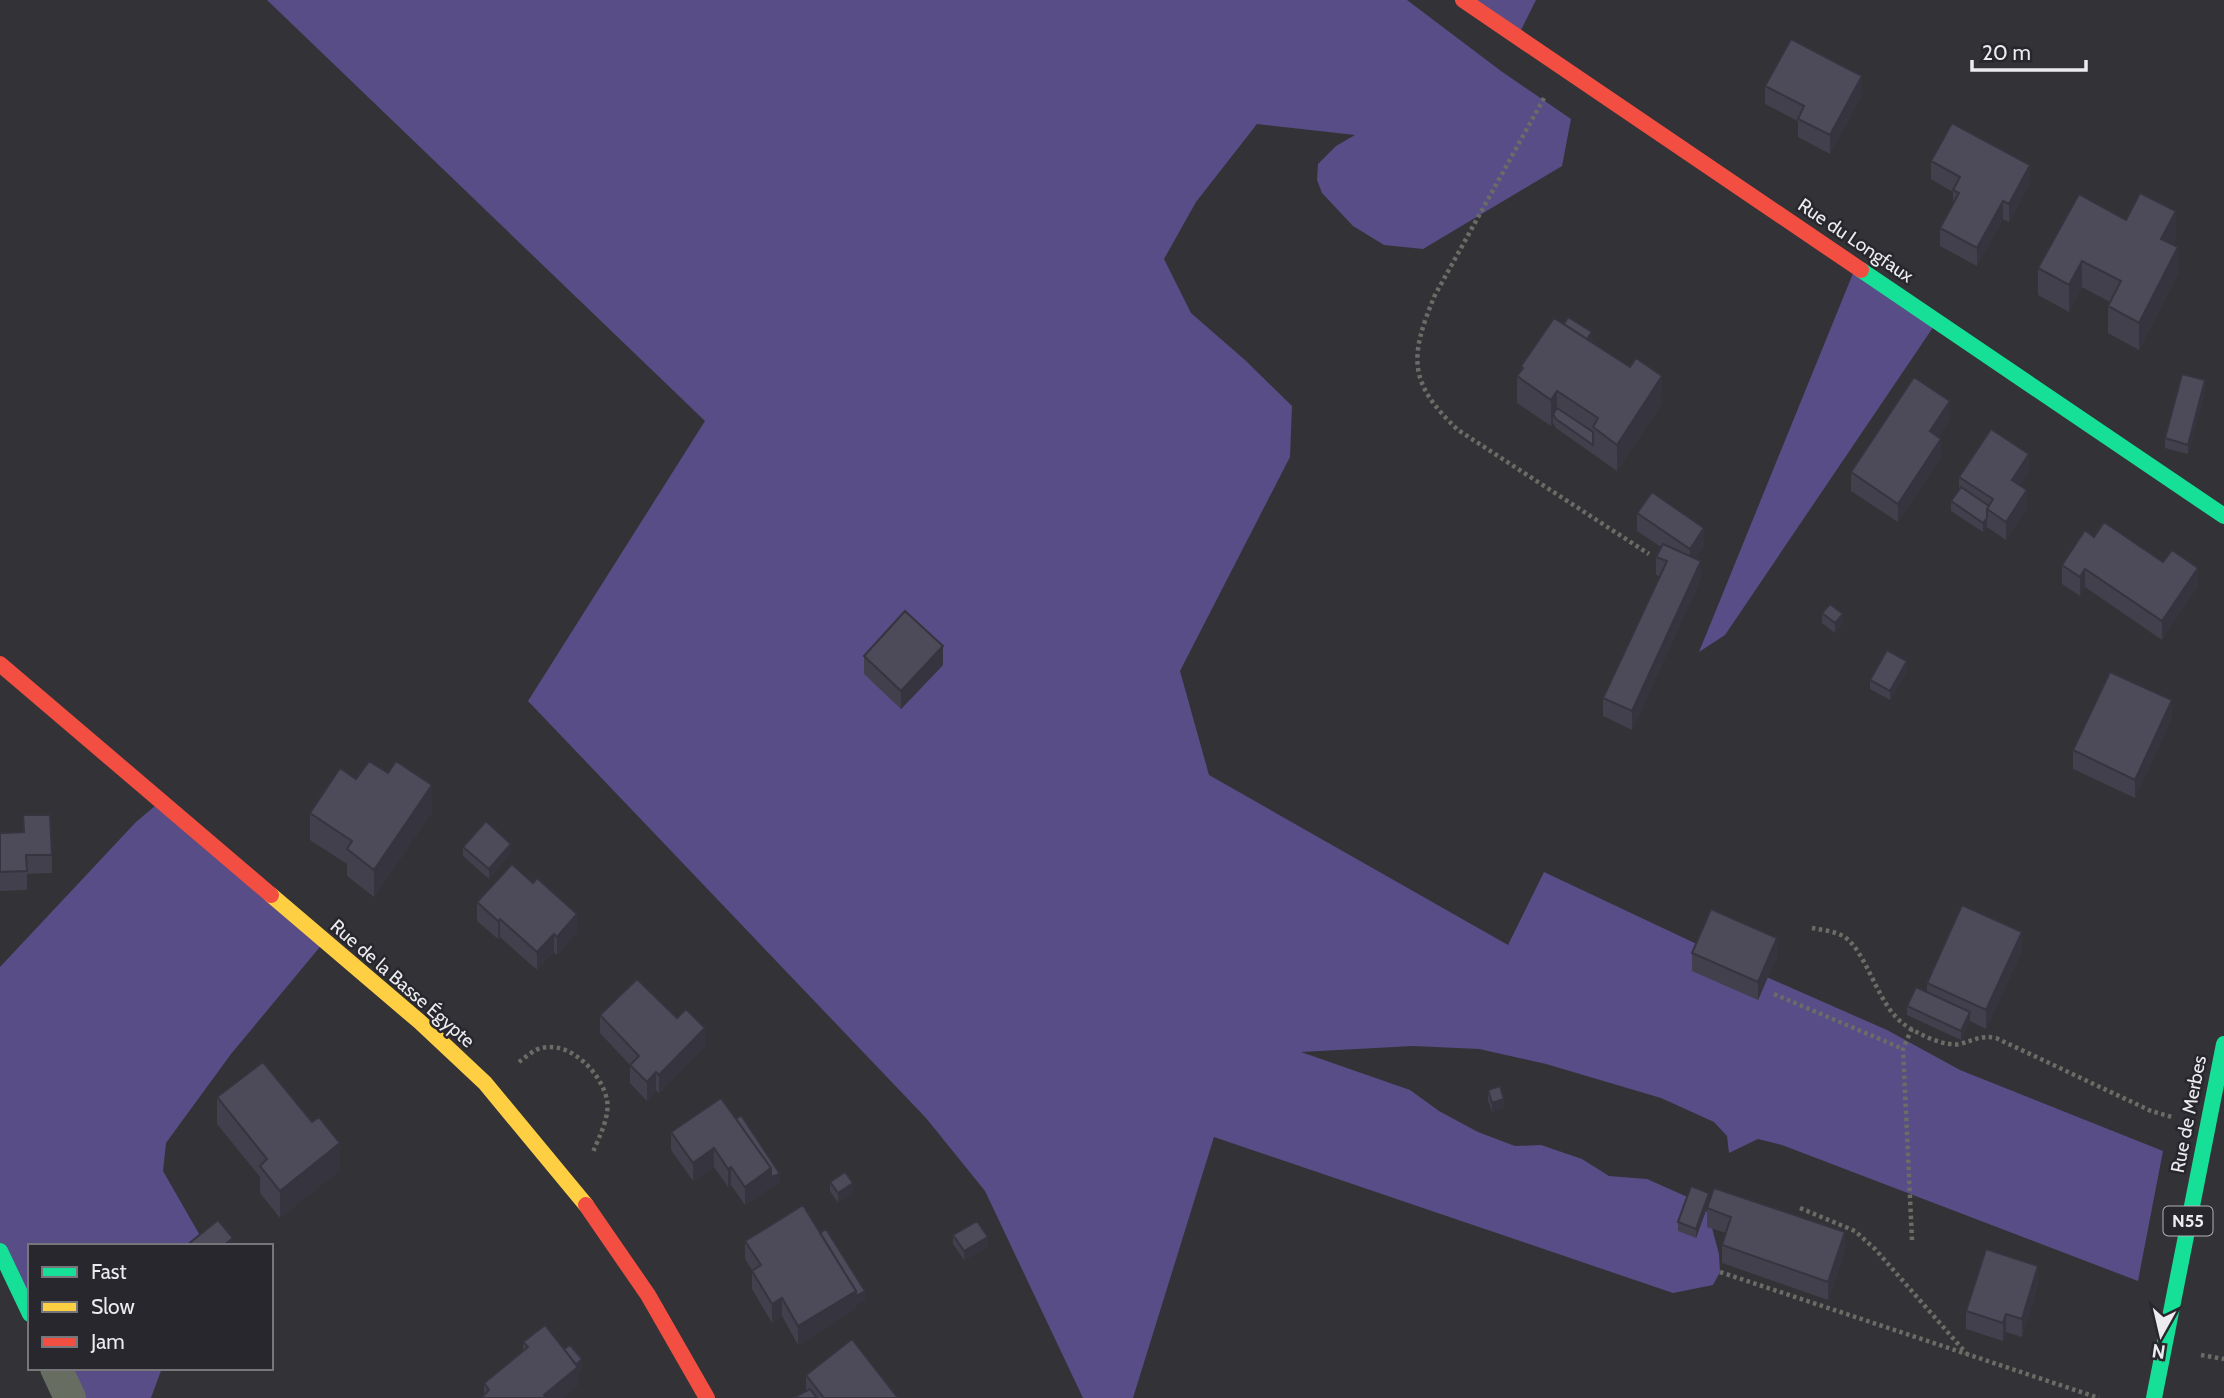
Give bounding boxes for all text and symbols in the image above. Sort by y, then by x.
scale bar [1972,28,2086,72]
text: 20 m [1982,40,2031,65]
street label: Rue du Longfaux [1794,193,1918,287]
street label: Rue de la Basse Égypte [326,914,480,1052]
street label: Rue de Merbes [2166,1053,2211,1175]
road number: N55 [2164,1206,2212,1236]
legend [28,1244,273,1370]
text: Fast [91,1259,127,1284]
text: Slow [91,1294,135,1319]
north arrow [2126,1300,2196,1370]
text: Jam [90,1329,125,1354]
text: N [2150,1339,2167,1364]

